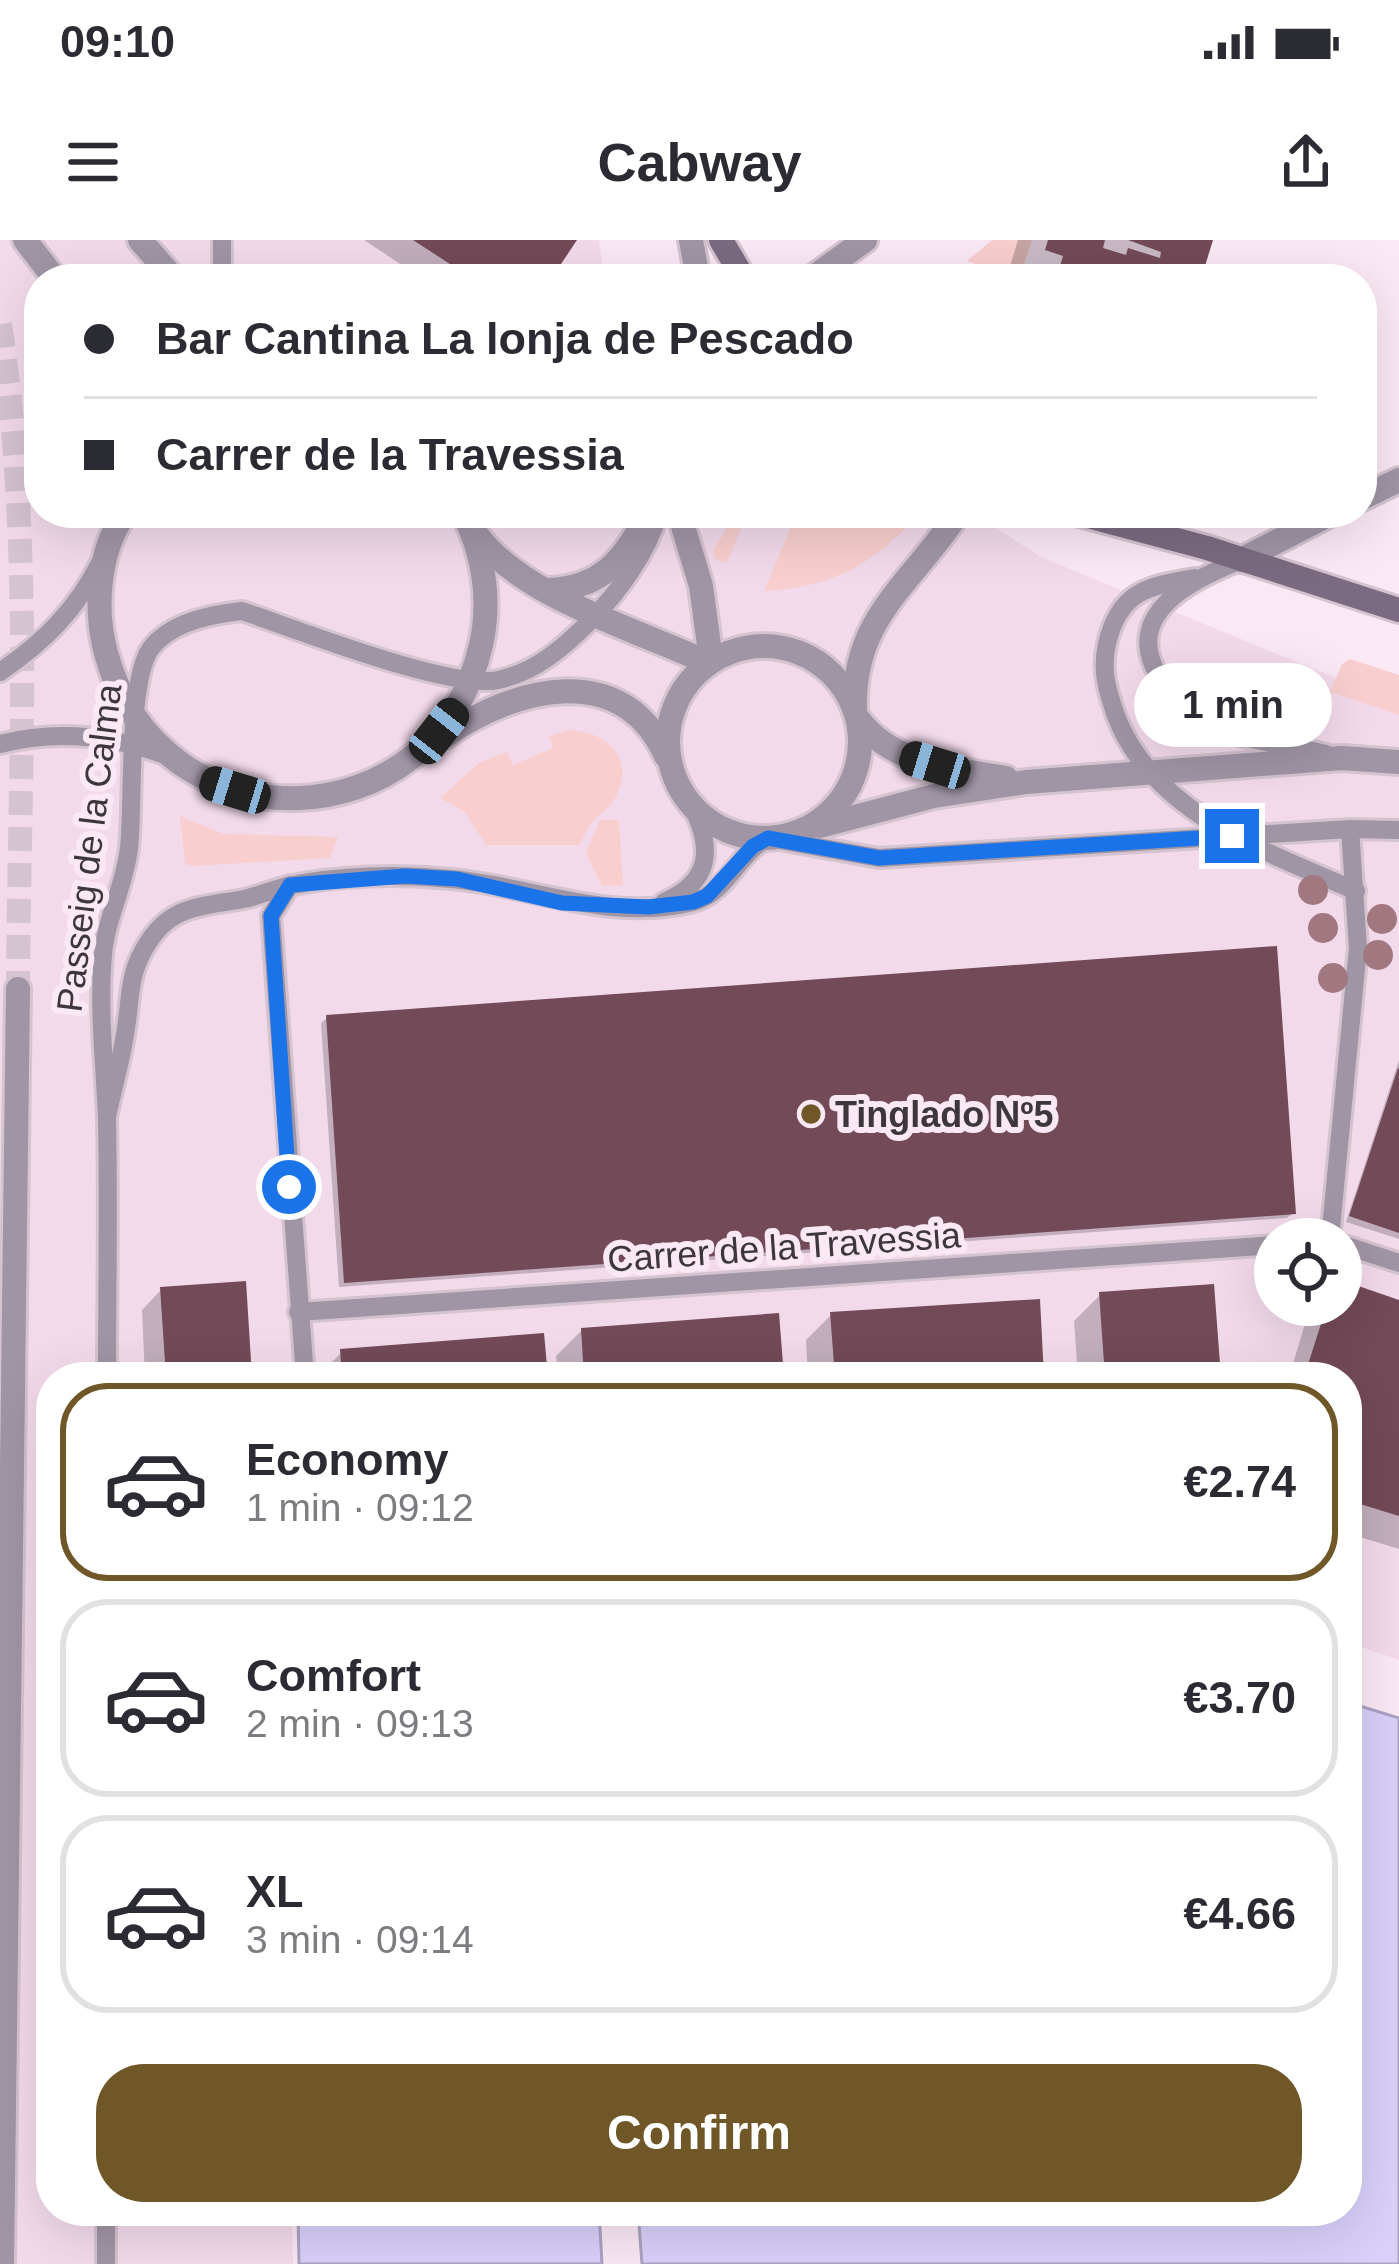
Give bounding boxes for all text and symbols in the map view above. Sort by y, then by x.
text: 09:10 [60,16,175,67]
icon: menu [60,129,126,195]
icon: share [1273,129,1339,195]
text: Cabway [597,132,802,192]
text: Bar Cantina La lonja de Pescado [156,313,854,364]
text: Carrer de la Travessia [156,429,624,480]
callout: 1 min [1133,662,1331,746]
street label: Passeig de la Calma [49,681,130,1014]
text: 1 min [1182,683,1284,726]
car [403,692,475,770]
car [895,737,975,793]
car [195,762,275,818]
route end [1205,809,1259,863]
place label: Tinglado Nº5 [835,1094,1054,1135]
marker: Tinglado Nº5 [798,1101,824,1127]
route start [262,1160,316,1214]
street label: Carrer de la Travessia [606,1214,963,1280]
map controls [1254,1218,1362,1326]
button: locate [1254,1218,1362,1326]
icon: car [102,1428,210,1536]
text: Economy [246,1434,449,1485]
text: €2.74 [1183,1456,1296,1507]
text: 1 min · 09:12 [246,1486,474,1529]
icon: car [102,1644,210,1752]
text: Comfort [246,1650,421,1701]
text: €3.70 [1183,1672,1296,1723]
text: 2 min · 09:13 [246,1702,474,1745]
icon: car [102,1860,210,1968]
text: XL [246,1866,304,1917]
text: €4.66 [1183,1888,1296,1939]
text: 3 min · 09:14 [246,1918,474,1961]
button: Confirm [96,2064,1302,2202]

